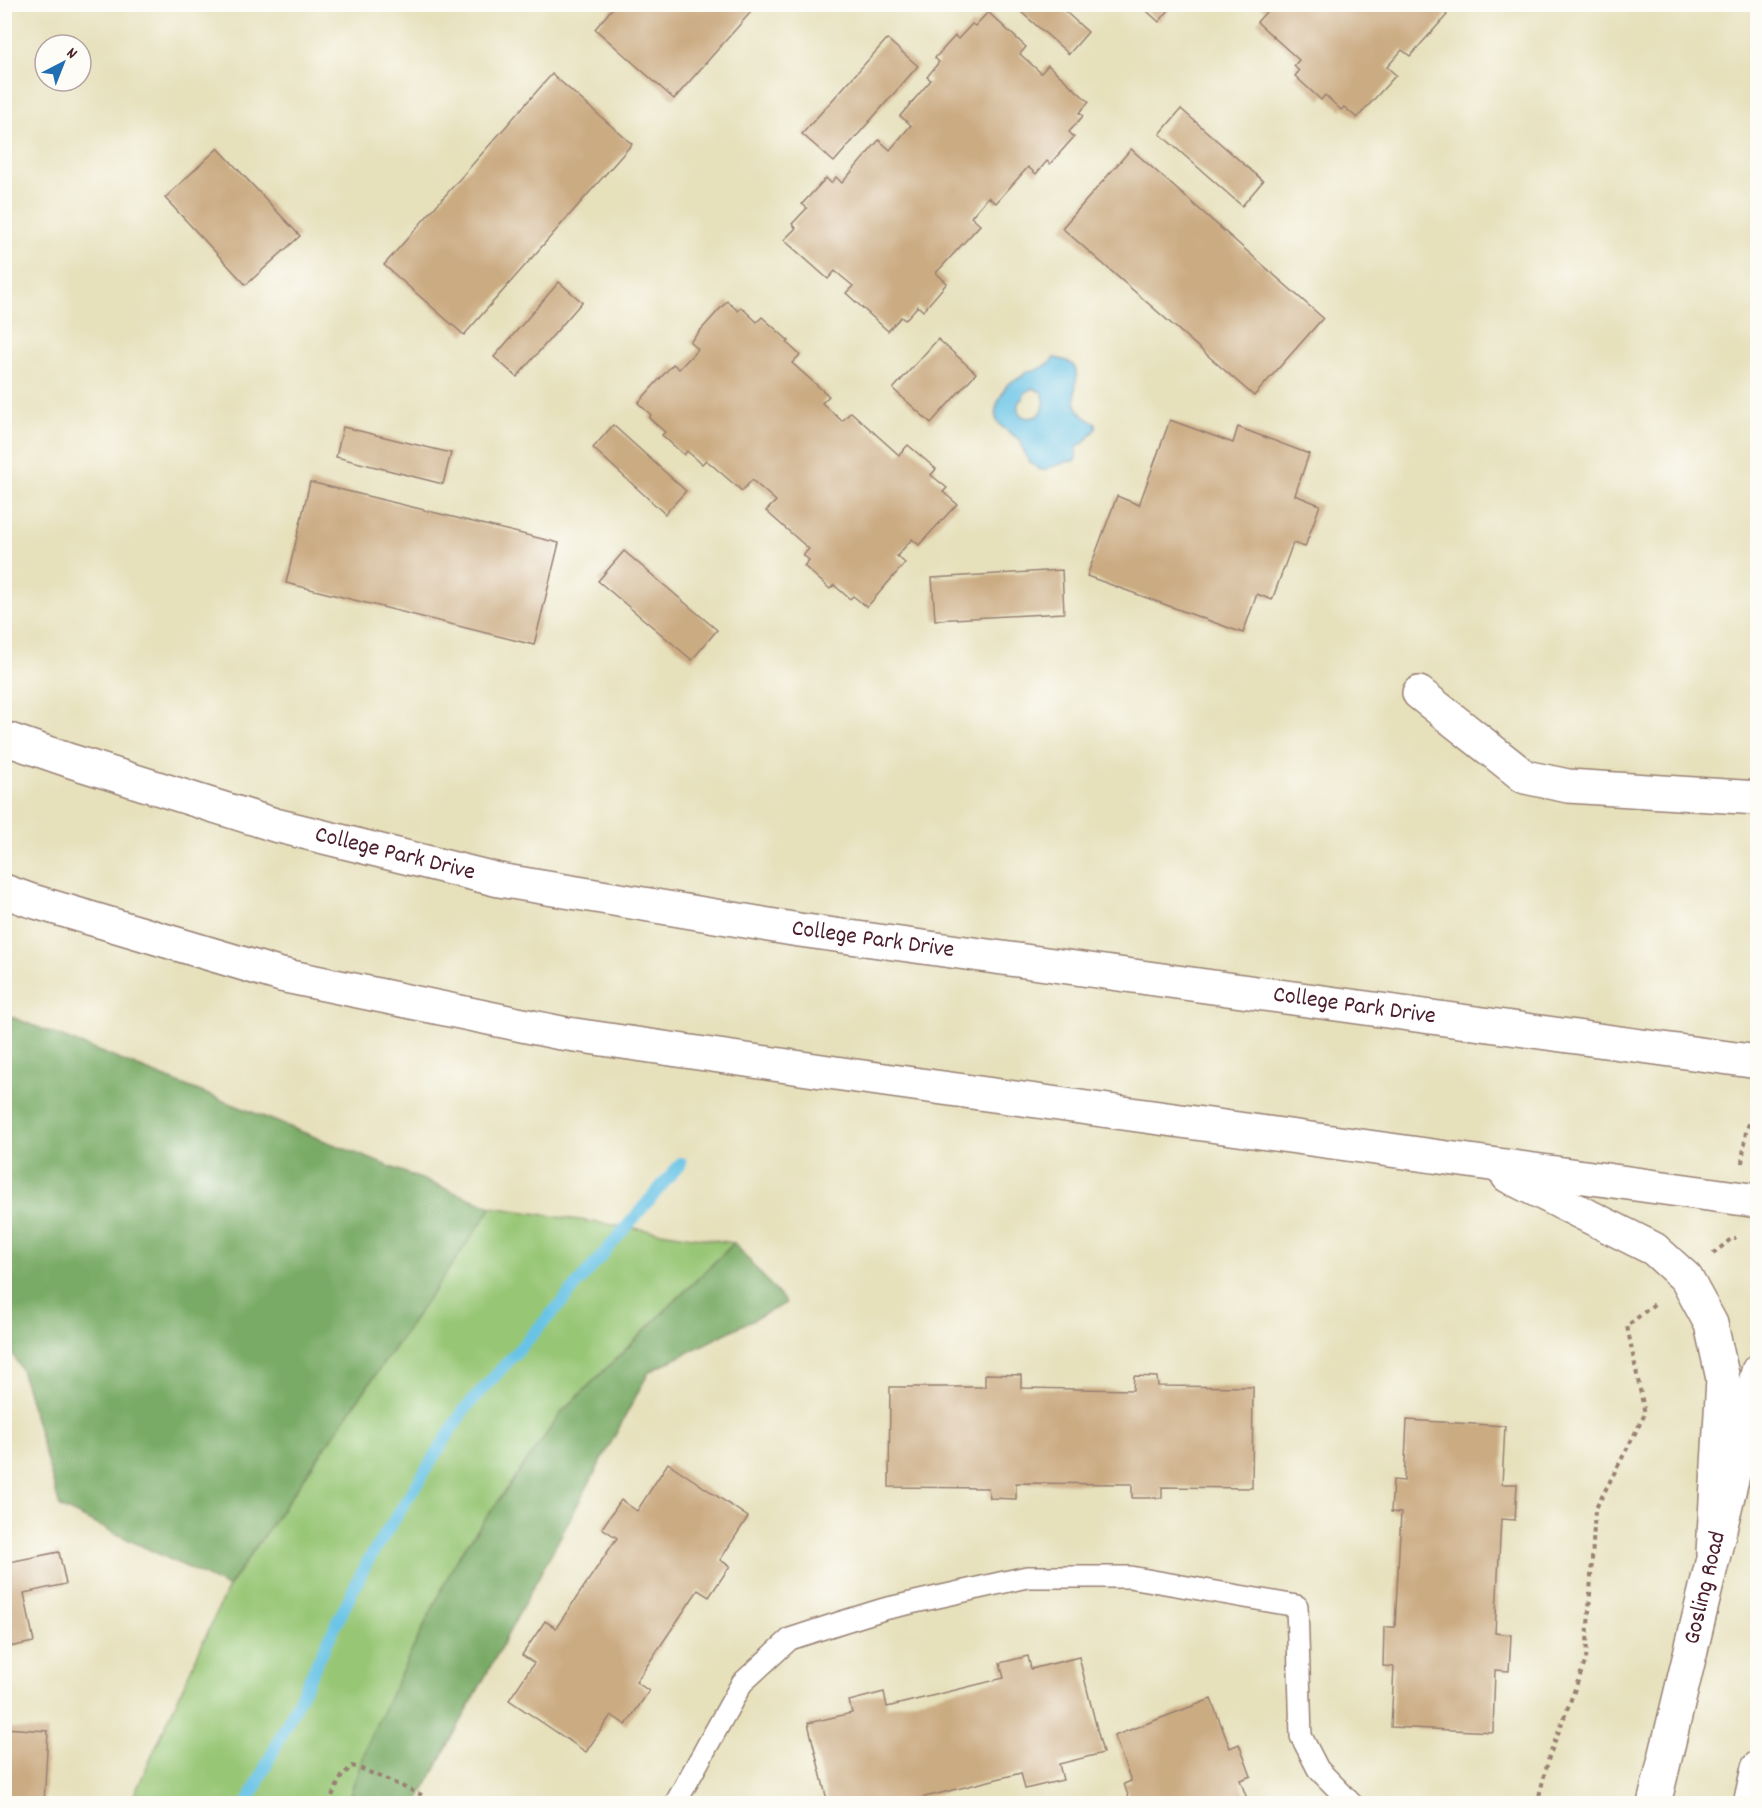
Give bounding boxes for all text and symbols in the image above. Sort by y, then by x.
north arrow [33,33,93,93]
text: N [61,43,82,65]
street label: College Park Drive [311,818,478,890]
street label: College Park Drive [789,912,956,968]
street label: College Park Drive [1271,978,1438,1034]
street label: Gosling Road [1676,1528,1736,1648]

